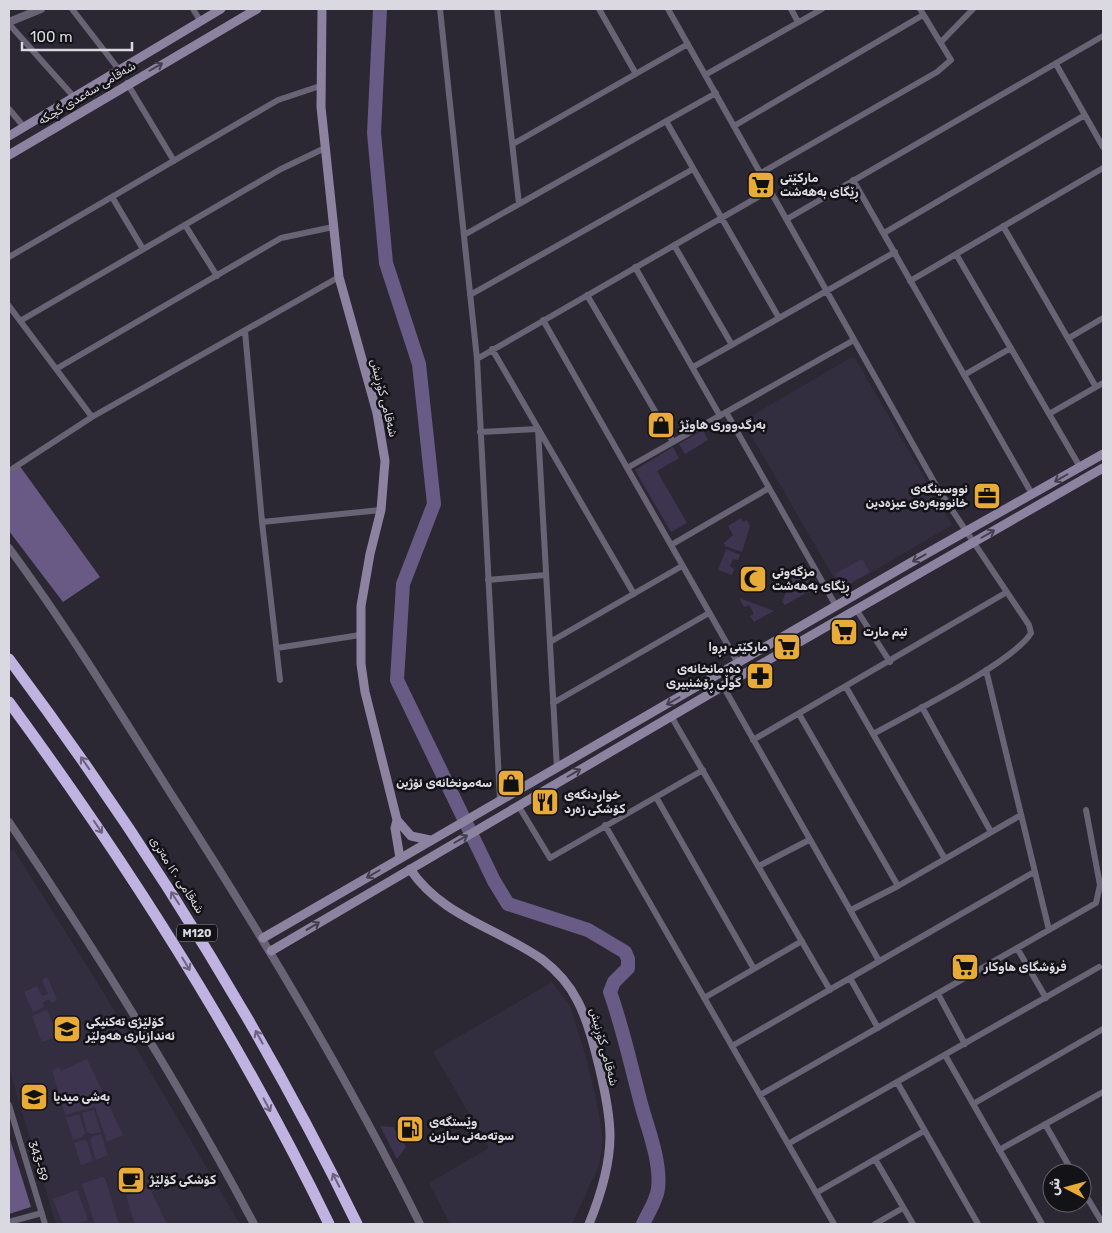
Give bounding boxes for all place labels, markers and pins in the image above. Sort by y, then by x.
supermarket icon: مارکێتی ڕێگای بەهەشت [746,170,776,200]
place label: مارکێتی ڕێگای بەهەشت [780,171,859,203]
shop icon: بەرگدووری هاوێژ [646,410,676,440]
place label: بەرگدووری هاوێژ [679,418,766,432]
office icon: نووسینگەی خانووبەرەی عیزەدین [972,481,1002,511]
place label: نووسینگەی خانووبەرەی عیزەدین [866,482,968,510]
mosque icon: مزگەوتی ڕێگای بەھەشت [738,564,768,594]
place label: مزگەوتی ڕێگای بەھەشت [772,565,850,597]
supermarket icon: تیم مارت [829,617,859,647]
place label: تیم مارت [863,625,908,640]
supermarket icon: مارکێتی بڕوا [772,632,802,662]
place label: مارکێتی بڕوا [708,640,768,658]
pharmacy icon: دەرمانخانەی گوڵی ڕۆشنبیری [745,661,775,691]
place label: دەرمانخانەی گوڵی ڕۆشنبیری [666,662,741,694]
shop icon: سەمونخانەی ئۆژین [496,768,526,798]
place label: سەمونخانەی ئۆژین [396,776,492,790]
restaurant icon: خواردنگەی کۆشکی زەرد [530,787,560,817]
place label: خواردنگەی کۆشکی زەرد [564,788,625,816]
supermarket icon: فرۆشگای ھاوکار [950,952,980,982]
place label: فرۆشگای ھاوکار [983,960,1066,974]
school or university icon: کۆلێژی تەکنیکی ئەندازیاری هەولێر [52,1014,82,1044]
place label: کۆلێژی تەکنیکی ئەندازیاری هەولێر [85,1015,175,1043]
school or university icon: بەشی میدیا [19,1082,49,1112]
place label: بەشی میدیا [53,1090,110,1104]
fuel station icon: وێستگەی سوتەمەنی سازین [395,1114,425,1144]
place label: وێستگەی سوتەمەنی سازین [429,1115,514,1143]
cafe icon: کۆشکی کۆلێژ [116,1165,146,1195]
place label: کۆشکی کۆلێژ [149,1173,216,1187]

